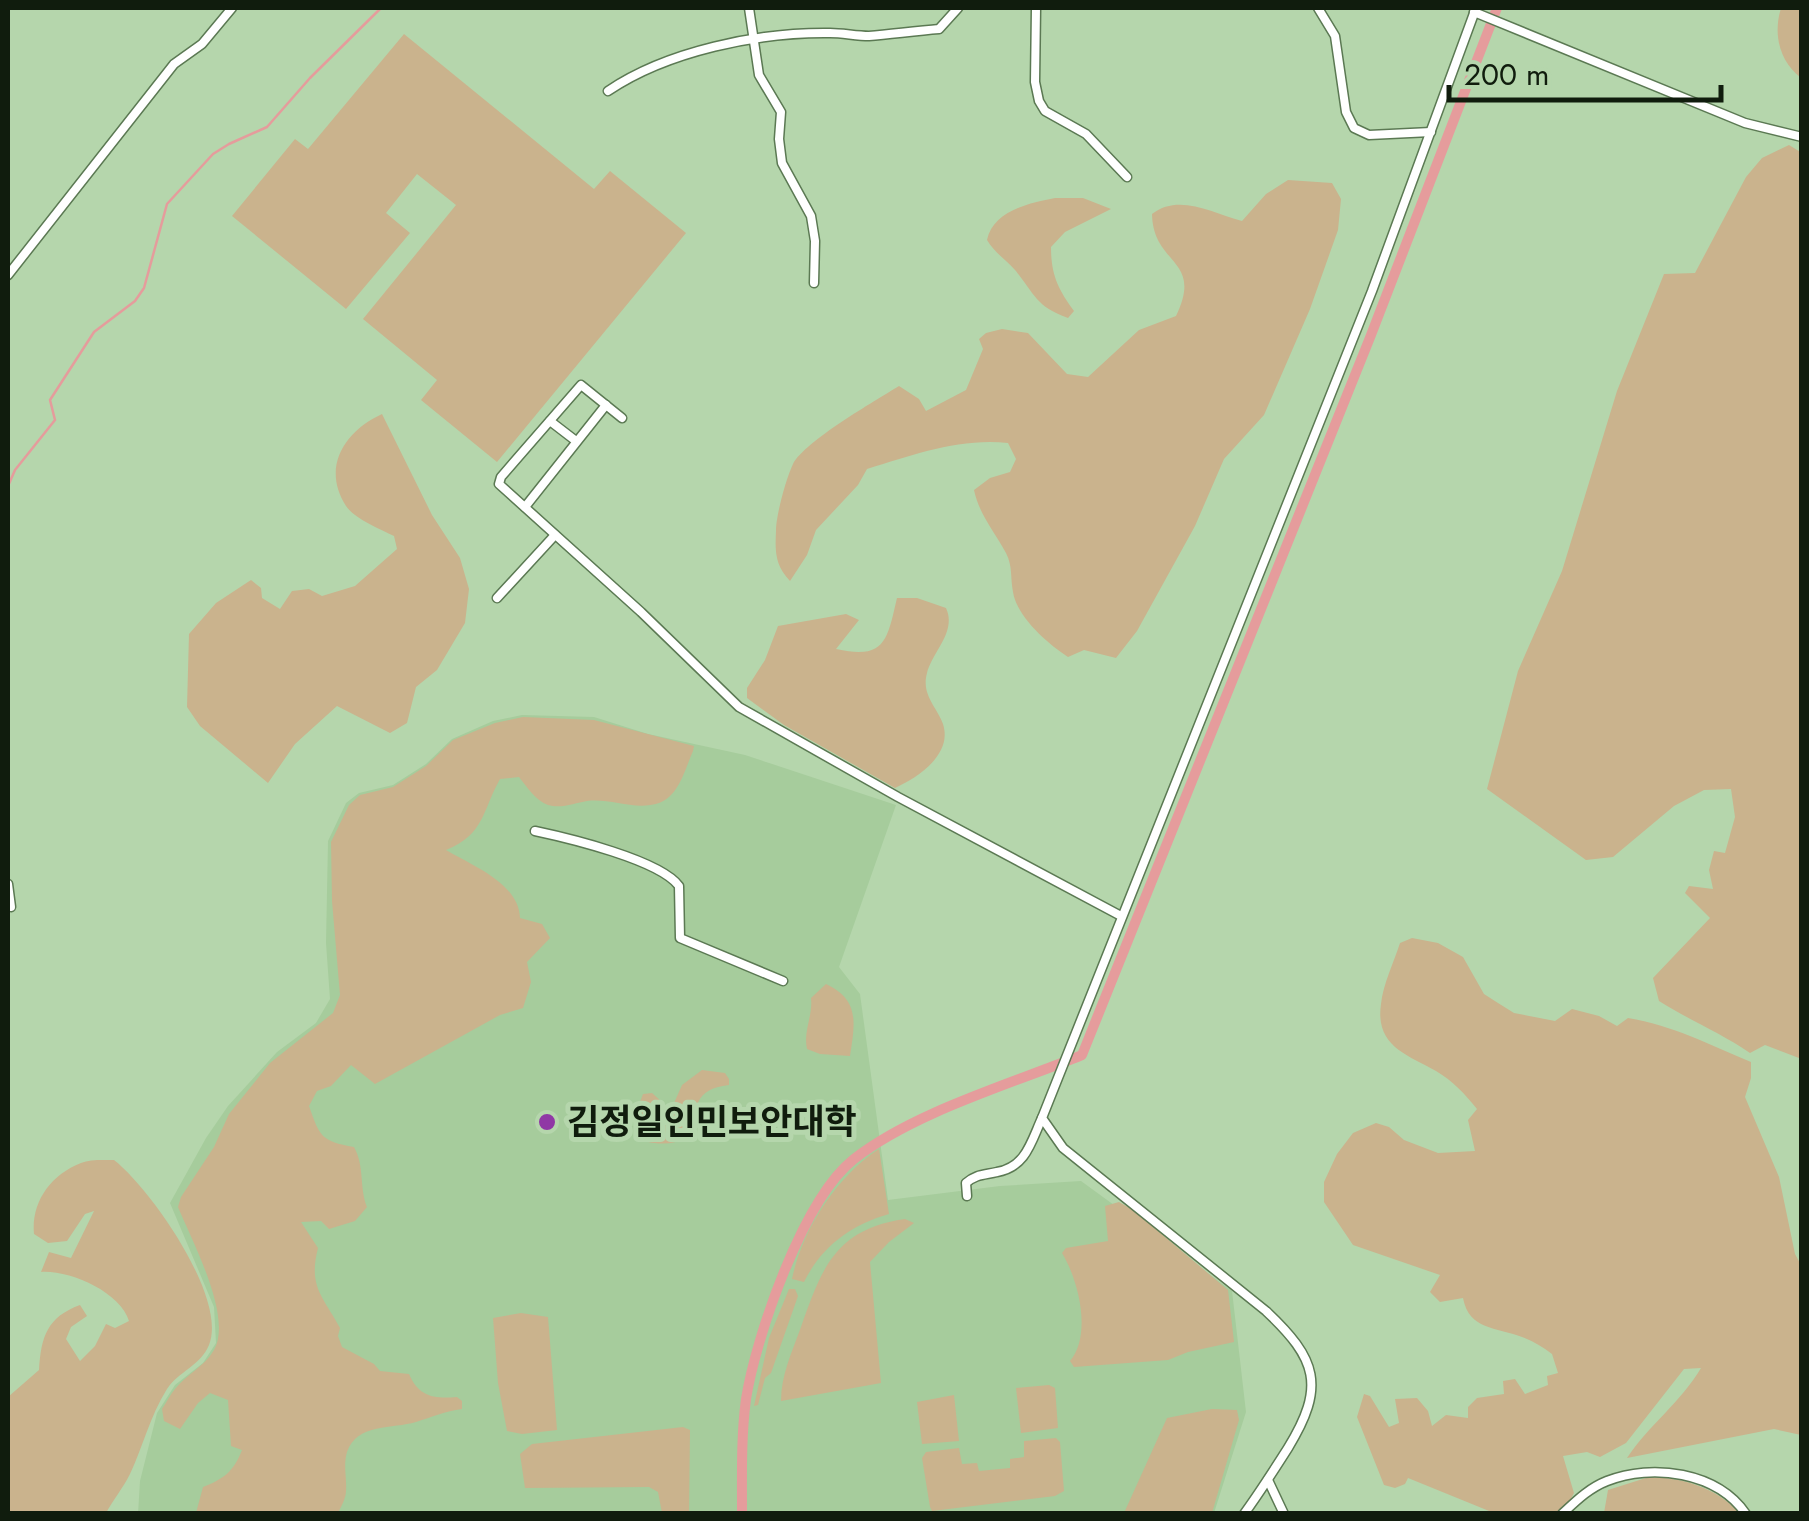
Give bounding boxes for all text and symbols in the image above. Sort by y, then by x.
scale bar [1449,40,1722,102]
text: 200 m [1464,53,1549,96]
place label: 김정일인민보안대학 [567,1097,857,1147]
marker: 김정일인민보안대학 [536,1111,558,1133]

